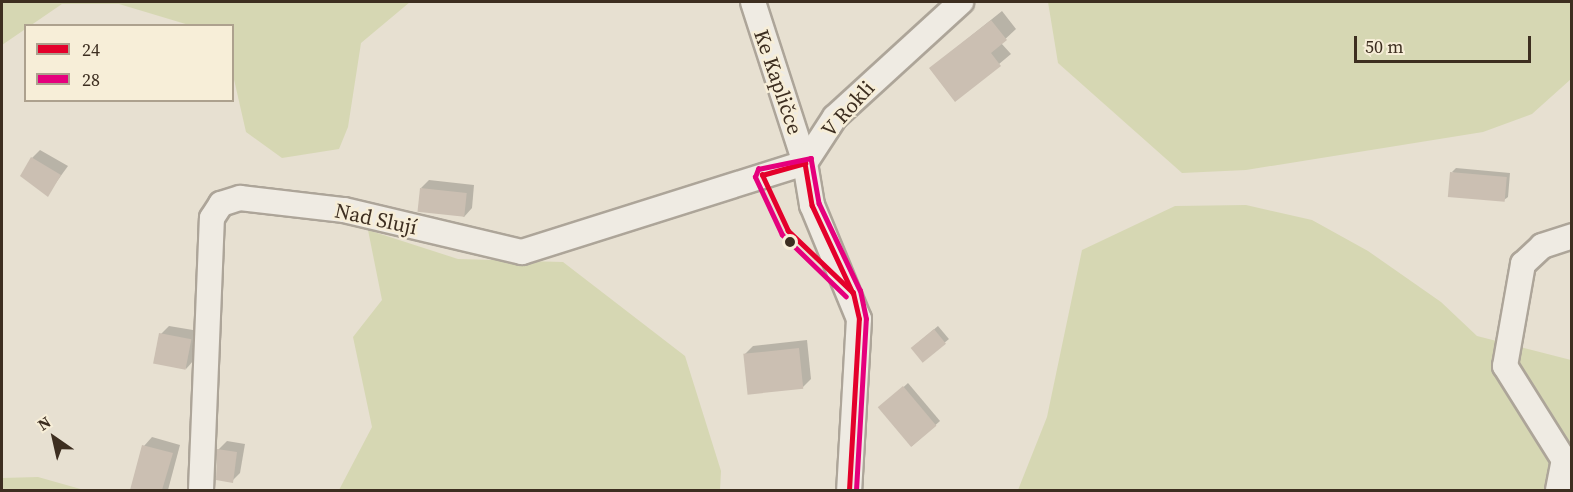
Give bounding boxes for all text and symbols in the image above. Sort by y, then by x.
legend [24,24,234,102]
scale bar [1357,24,1534,62]
street label: Ke Kapličce [748,26,808,138]
text: 50 m [1365,34,1403,59]
text: 24 [82,37,100,62]
text: 28 [82,67,100,92]
street label: V Rokli [816,75,880,143]
street label: Nad Slují [333,198,419,240]
unlabelled marker [784,236,796,248]
north arrow [24,408,84,468]
text: N [33,411,55,435]

